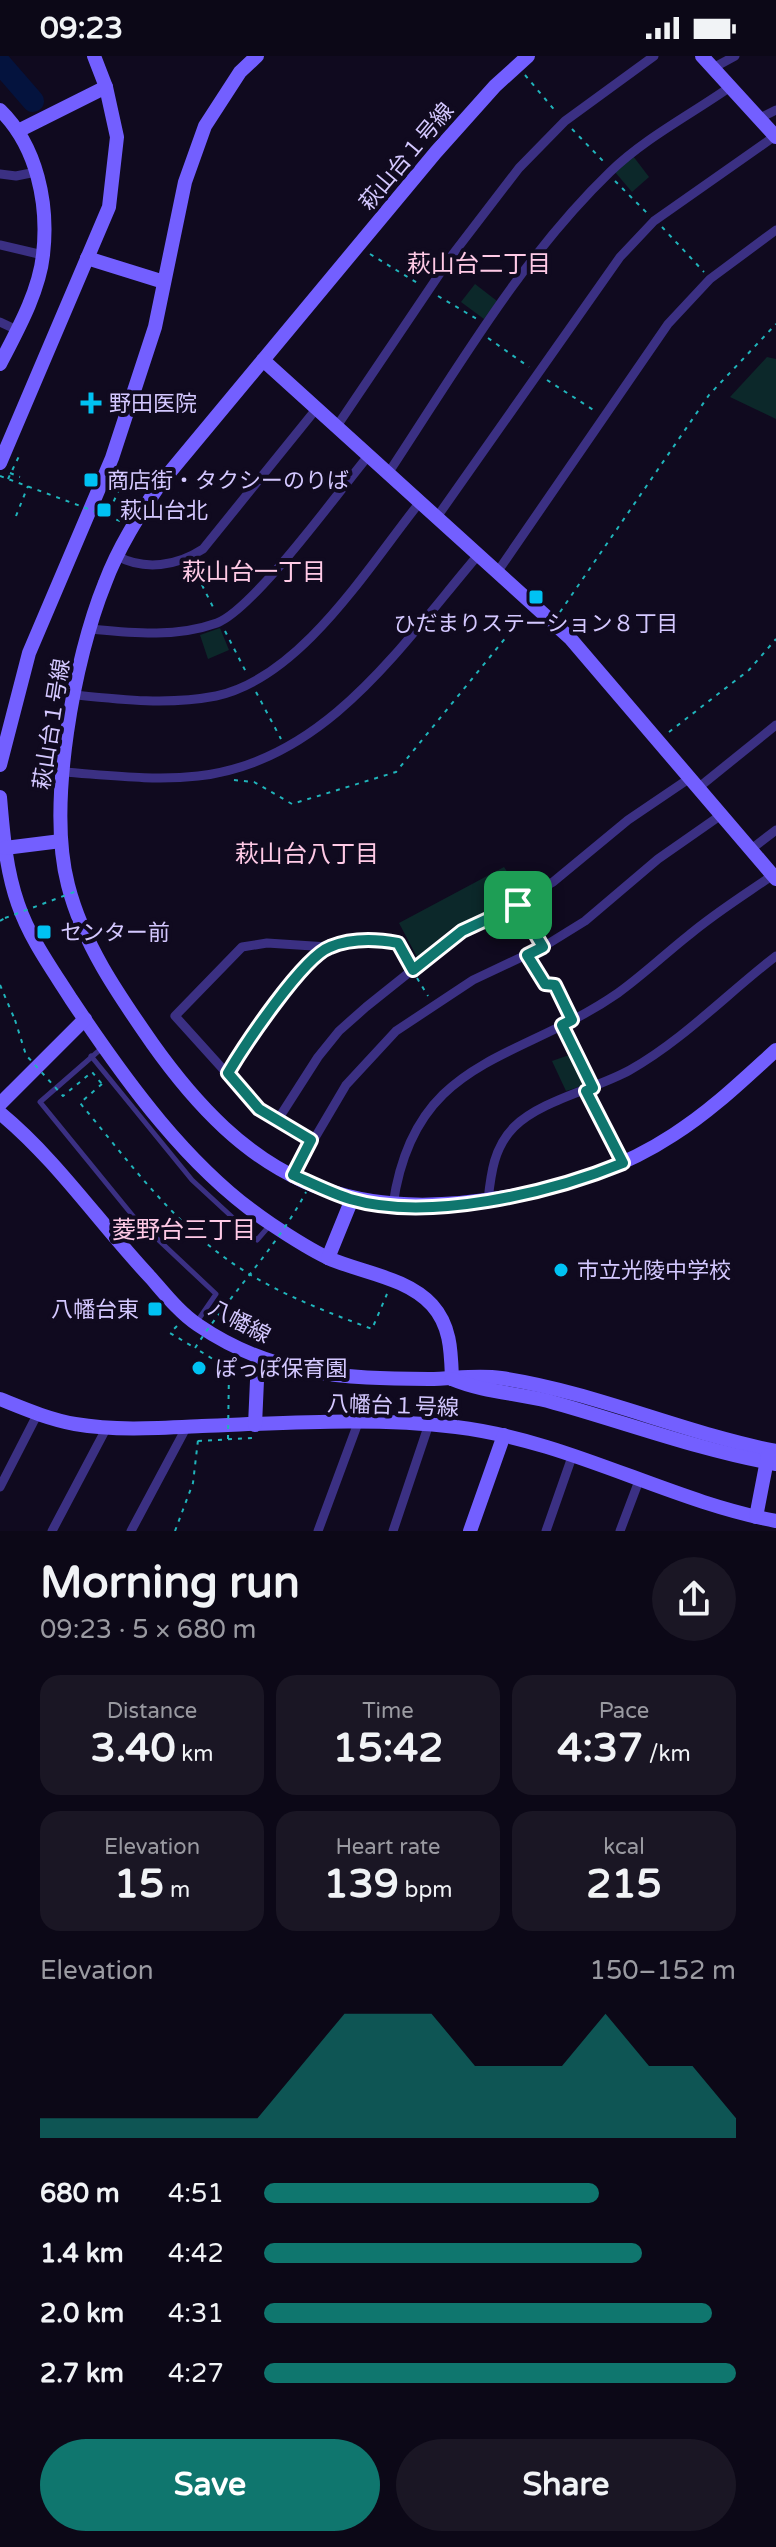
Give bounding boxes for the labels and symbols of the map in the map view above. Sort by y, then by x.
street label: 萩山台１号線 [354,98,459,216]
district label: 萩山台二丁目 [407,250,551,279]
place label: 野田医院 [109,391,197,417]
marker: 野田医院 [80,392,102,414]
place label: 商店街・タクシーのりば [107,468,349,494]
marker: 商店街・タクシーのりば [82,471,100,489]
place label: 萩山台北 [120,498,208,524]
marker: 萩山台北 [95,501,113,519]
district label: 萩山台一丁目 [182,558,326,587]
marker: ひだまりステーション８丁目 [527,588,545,606]
place label: ひだまりステーション８丁目 [393,611,679,637]
street label: 萩山台１号線 [29,657,75,791]
district label: 萩山台八丁目 [235,840,379,869]
pin [484,871,552,939]
place label: センター前 [60,920,170,946]
marker: センター前 [35,923,53,941]
district label: 菱野台三丁目 [112,1216,256,1245]
place label: 市立光陵中学校 [577,1258,731,1284]
marker: 市立光陵中学校 [552,1261,570,1279]
street label: 八幡線 [204,1295,275,1349]
place label: 八幡台東 [51,1297,139,1323]
marker: 八幡台東 [146,1300,164,1318]
place label: ぽっぽ保育園 [215,1356,347,1382]
marker: ぽっぽ保育園 [190,1359,208,1377]
street label: 八幡台１号線 [327,1391,459,1421]

